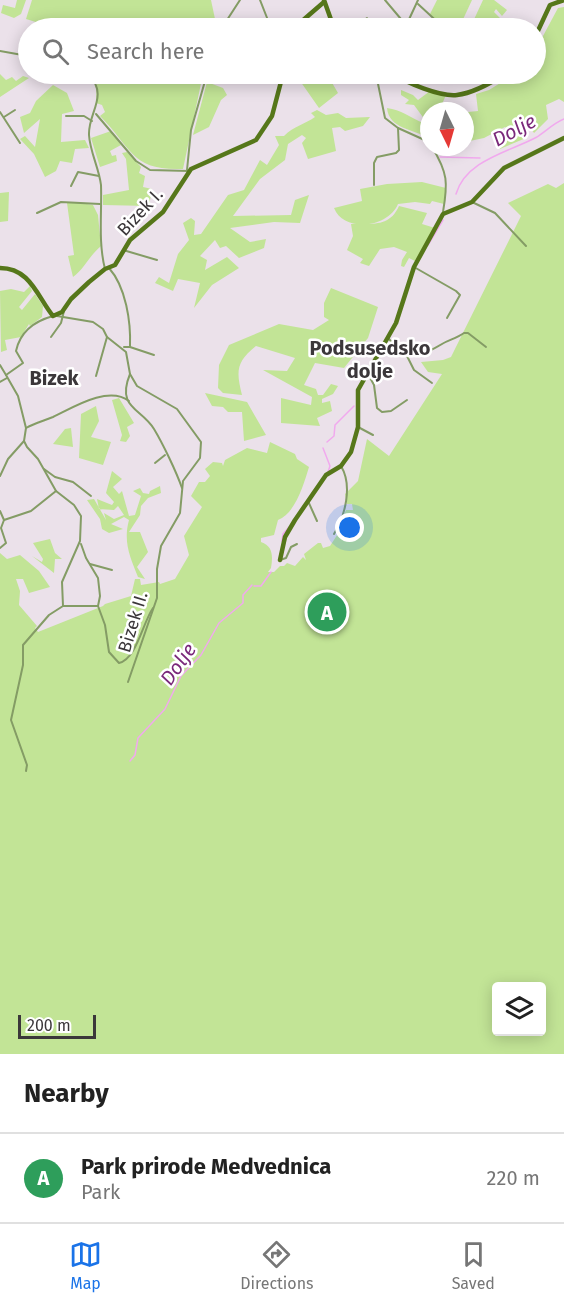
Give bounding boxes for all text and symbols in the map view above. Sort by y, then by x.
search box [18,18,546,84]
icon: search [39,35,72,68]
text: Search here [87,38,205,65]
north arrow [420,102,474,156]
water label: Dolje [488,109,540,151]
street label: Bizek I. [112,184,168,240]
district label: Podsusedsko dolje [310,336,431,383]
district label: Bizek [29,366,79,390]
your location [335,513,364,542]
street label: Bizek II. [113,589,153,655]
pin: A [308,590,346,634]
water label: Dolje [155,638,201,690]
map controls [492,982,546,1036]
button: layers [492,982,546,1036]
scale bar [18,1012,96,1040]
text: 200 m [27,1016,71,1035]
text: Nearby [24,1078,109,1109]
text: Park prirode Medvednica [81,1153,331,1180]
text: A [38,1166,49,1190]
text: 220 m [487,1166,540,1190]
text: Park [81,1180,120,1204]
tab: Map [69,1238,102,1293]
tab: Directions [240,1238,314,1293]
tab: Saved [452,1238,495,1293]

